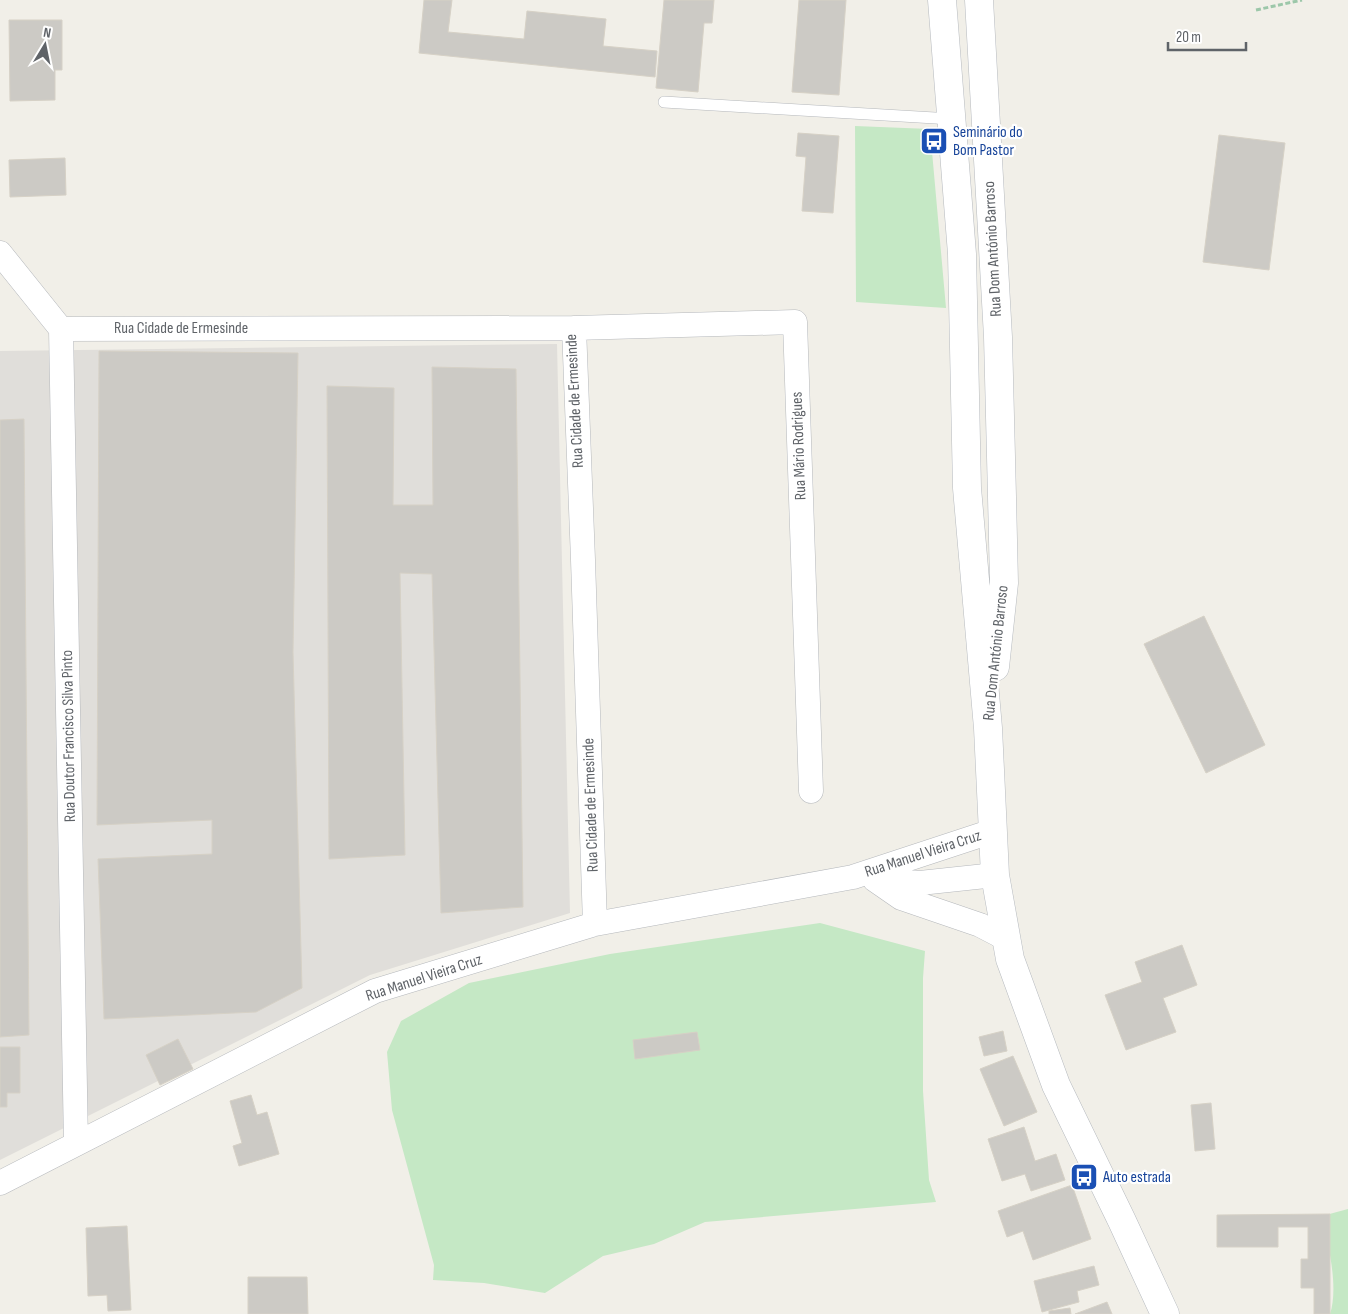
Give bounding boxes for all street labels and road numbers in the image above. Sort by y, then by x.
street label: Rua Dom António Barroso [980,181,1006,317]
street label: Rua Cidade de Ermesinde [114,319,248,338]
street label: Rua Cidade de Ermesinde [562,333,588,469]
street label: Rua Mário Rodrigues [788,391,810,501]
street label: Rua Dom António Barroso [979,584,1013,722]
street label: Rua Doutor Francisco Silva Pinto [58,650,80,822]
street label: Rua Cidade de Ermesinde [579,738,603,872]
street label: Rua Manuel Vieira Cruz [862,826,984,882]
street label: Rua Manuel Vieira Cruz [363,950,485,1006]

